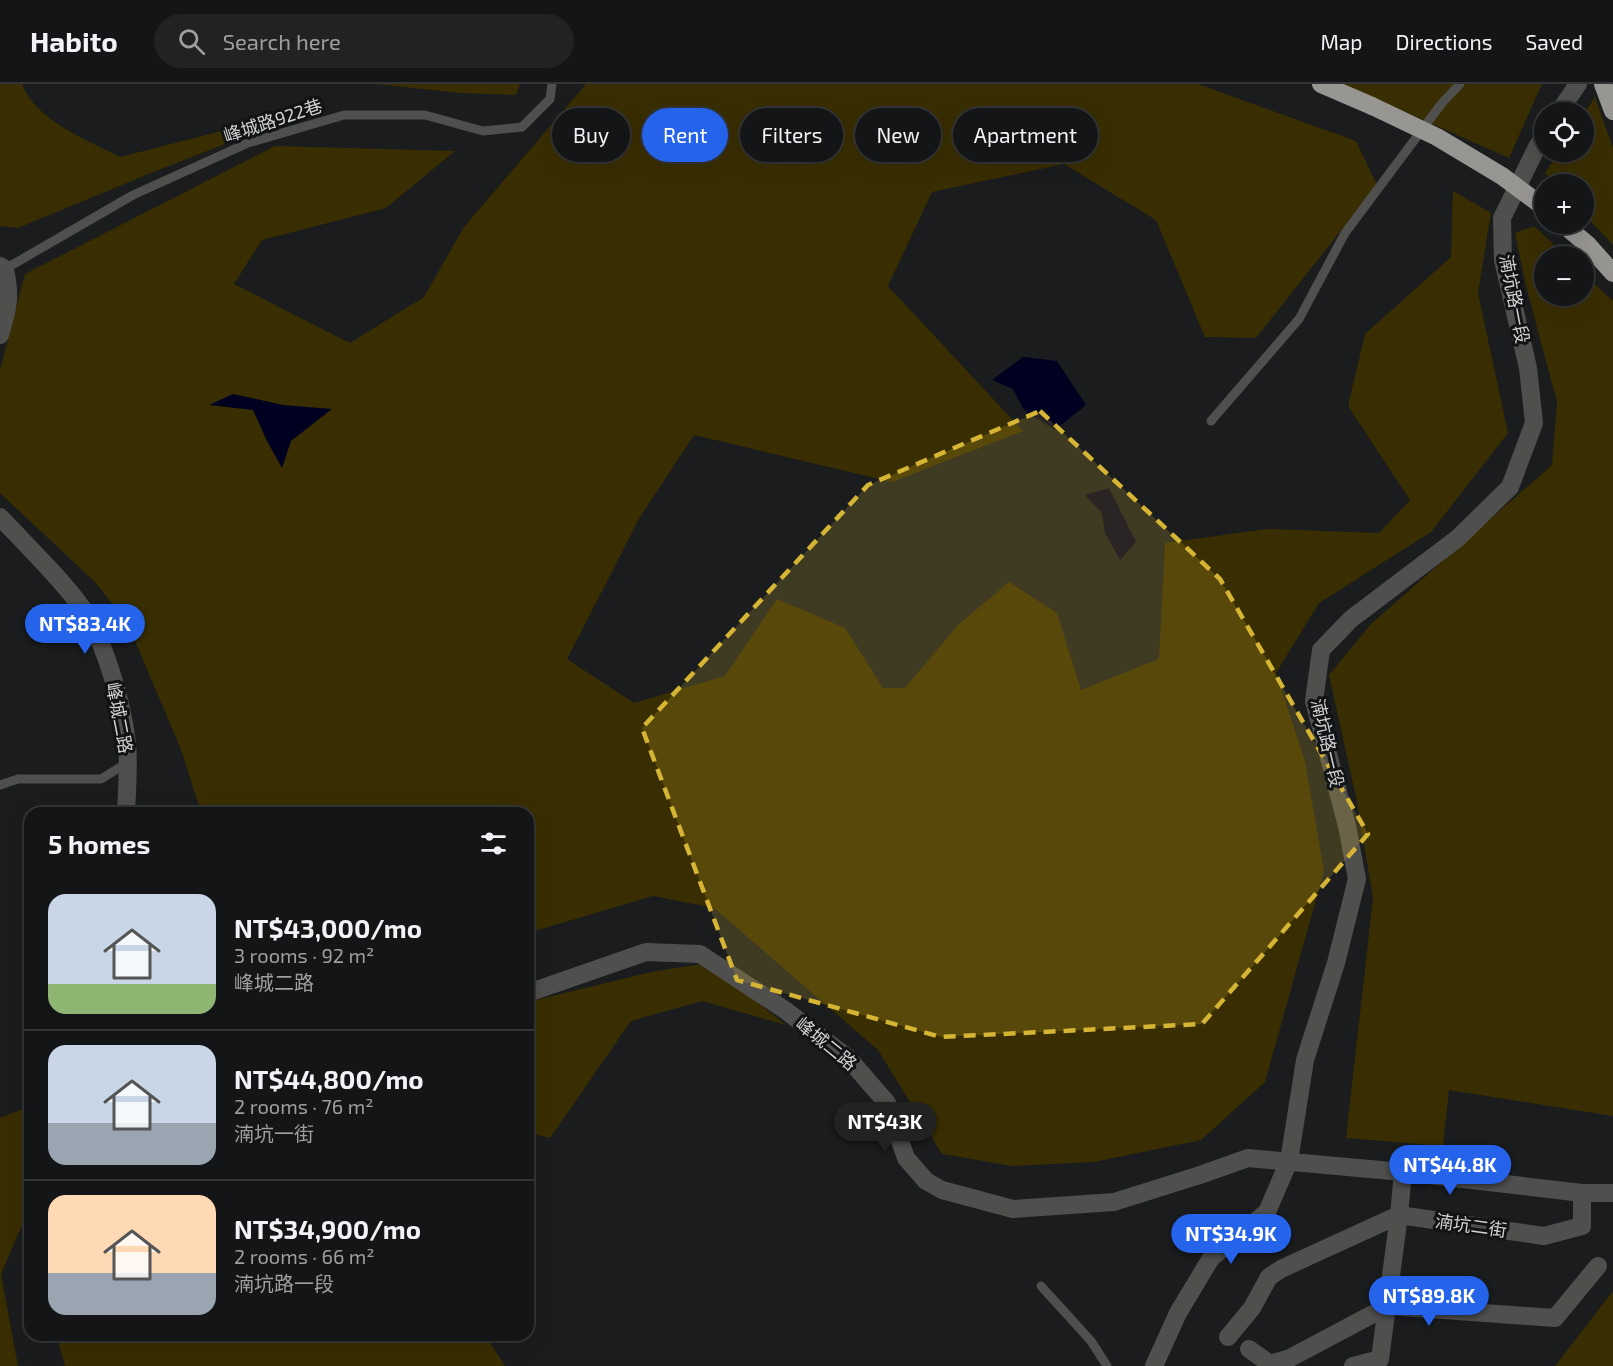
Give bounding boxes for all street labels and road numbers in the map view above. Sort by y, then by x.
street label: 峰城路922巷 [221,94,325,146]
street label: 湳坑路一段 [1496,253,1534,345]
street label: 峰城二路 [102,680,138,755]
street label: 湳坑路一段 [1307,696,1349,789]
street label: 峰城二路 [792,1012,862,1074]
street label: 湳坑二街 [1434,1209,1508,1241]

